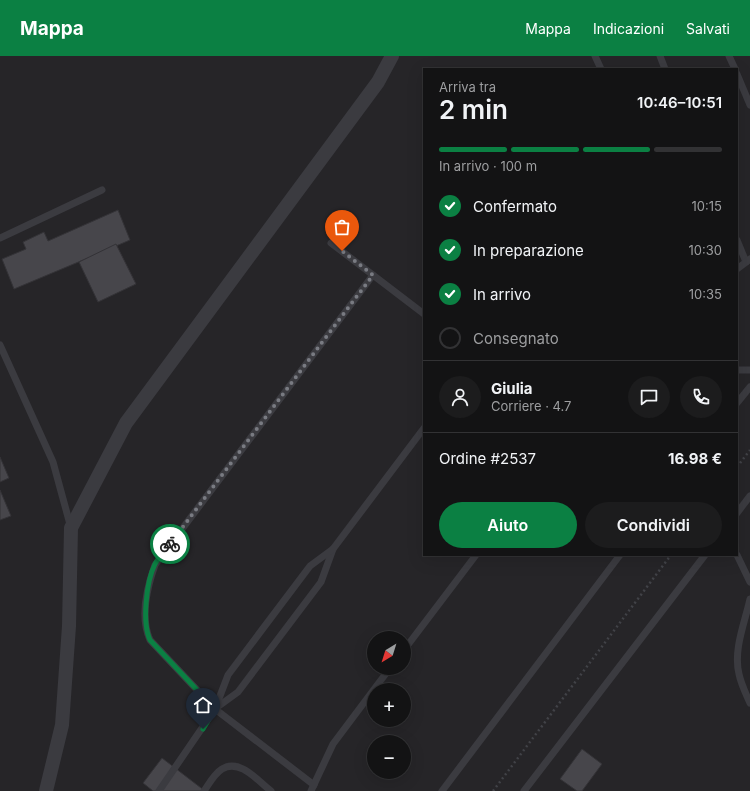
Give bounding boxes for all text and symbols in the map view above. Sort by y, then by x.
text: Mappa [20,17,84,40]
text: Mappa [525,20,571,37]
text: Indicazioni [593,20,664,37]
text: Salvati [686,20,730,37]
text: Arriva tra [439,79,496,95]
text: 10:46–10:51 [637,93,722,112]
text: 2 min [439,94,508,125]
text: In arrivo · 100 m [439,158,537,174]
icon: check [439,195,461,217]
text: Confermato [473,197,557,216]
text: 10:15 [692,198,722,214]
pin [325,210,359,251]
icon: bag [331,216,353,238]
icon: check [439,239,461,261]
text: In preparazione [473,241,584,260]
text: 10:30 [689,242,722,258]
icon: check [439,283,461,305]
text: In arrivo [473,285,531,304]
text: 10:35 [689,286,722,302]
text: Consegnato [473,329,559,348]
button: person [439,376,481,418]
button: chat [628,376,670,418]
button: phone [680,376,722,418]
text: Giulia [491,379,533,398]
text: Corriere · 4.7 [491,398,571,414]
text: Ordine #2537 [439,449,536,468]
text: 16.98 € [668,449,722,468]
button: Aiuto [439,502,577,548]
button: Condividi [585,502,722,548]
courier [150,524,190,564]
icon: bike [159,533,181,555]
north arrow [367,631,411,675]
map controls [367,631,411,779]
button: + [367,683,411,727]
pin [186,688,220,729]
icon: home [192,694,214,716]
button: − [367,735,411,779]

